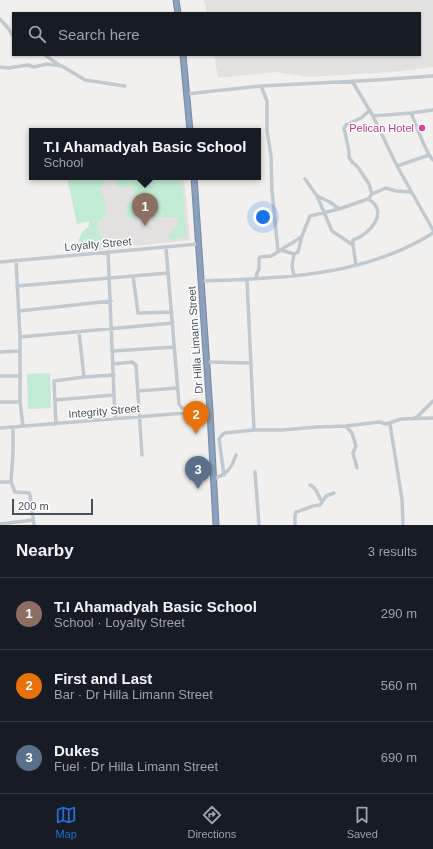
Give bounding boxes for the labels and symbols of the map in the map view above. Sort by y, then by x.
place label: Pelican Hotel [349,122,414,134]
marker: Pelican Hotel [417,123,427,133]
pin: 1 [132,193,158,226]
your location [253,207,273,227]
street label: Loyalty Street [64,235,132,253]
street label: Dr Hilla Limann Street [185,286,205,394]
pin: 2 [183,401,209,434]
street label: Integrity Street [68,402,140,420]
pin: 3 [185,456,211,489]
scale bar [12,497,93,516]

